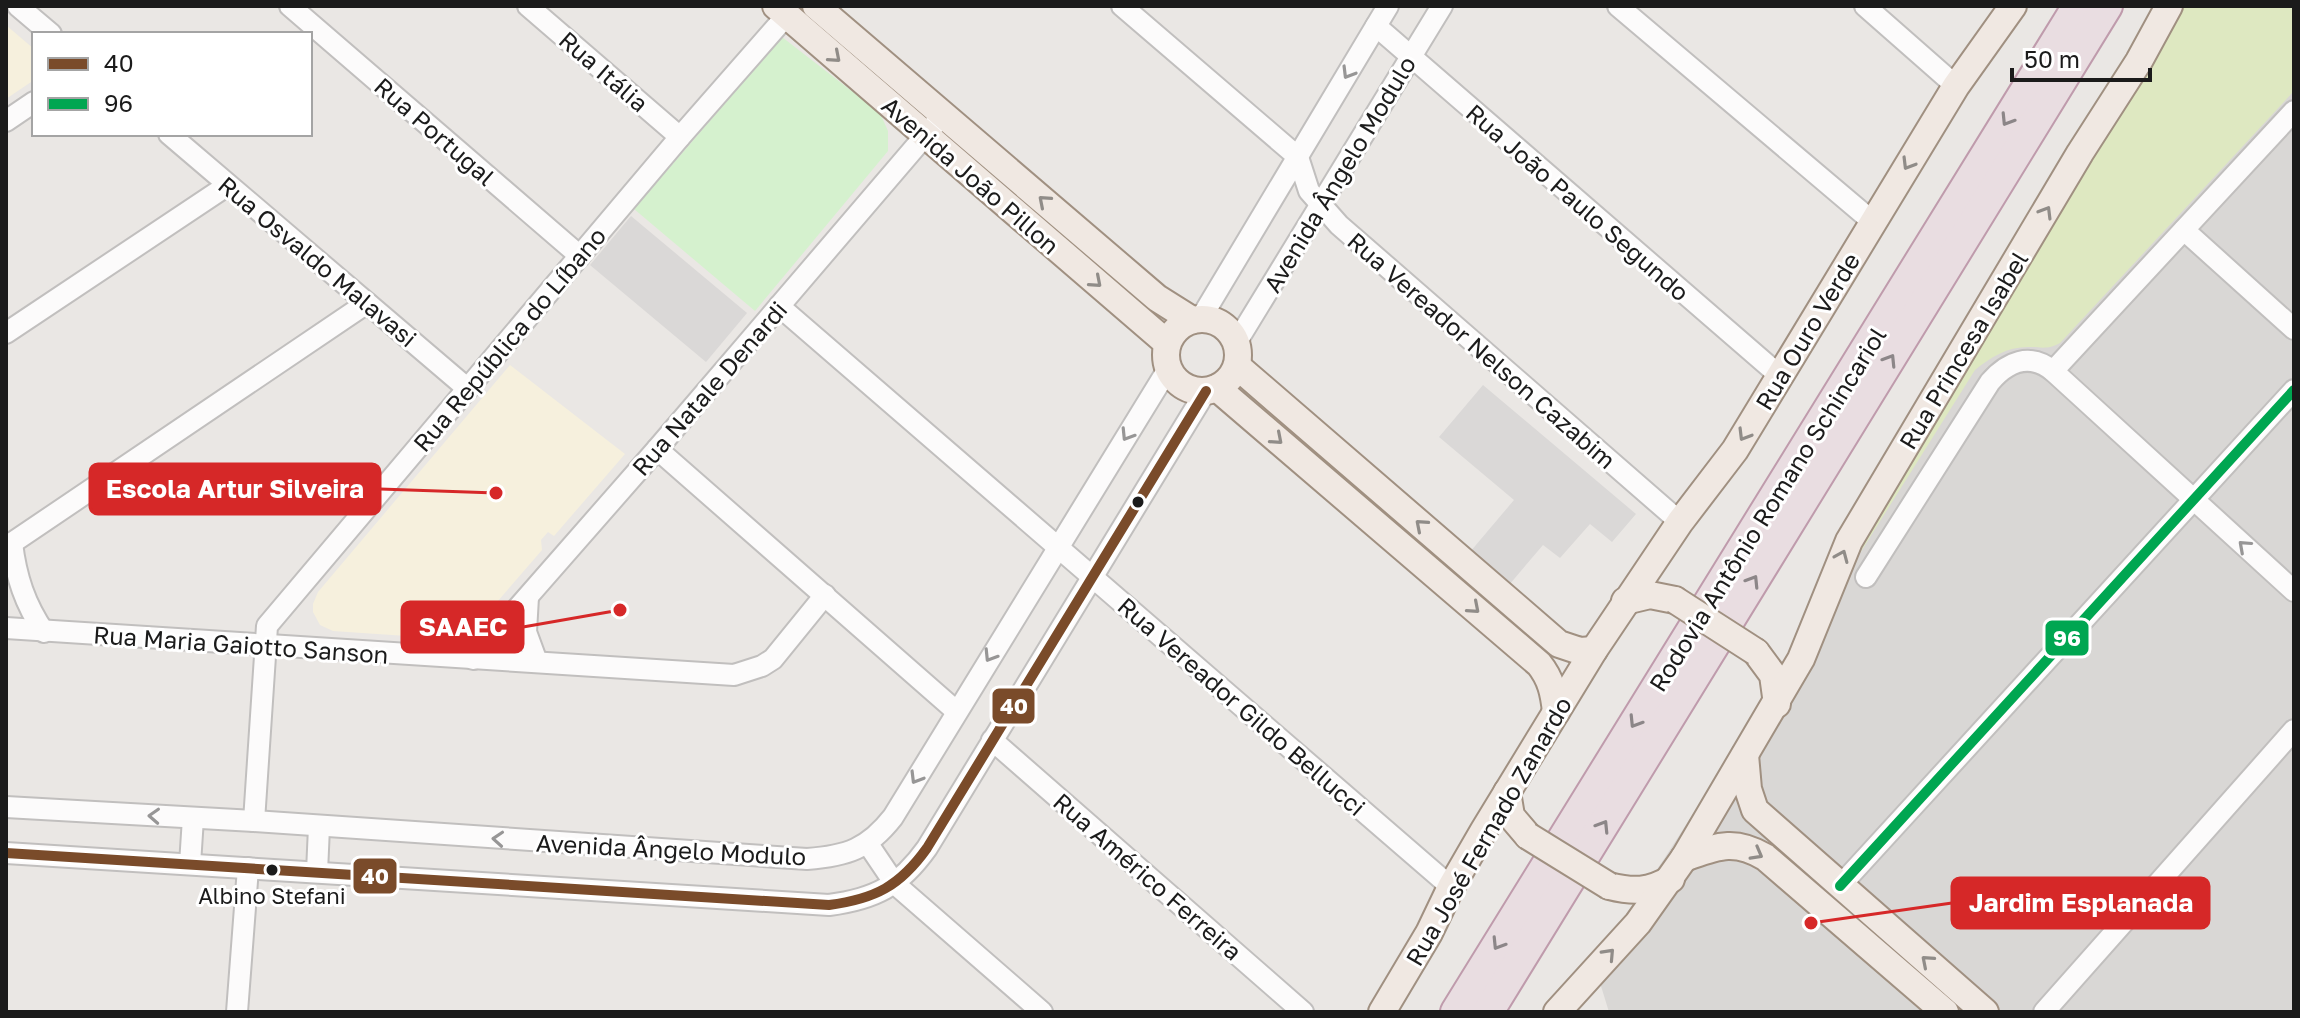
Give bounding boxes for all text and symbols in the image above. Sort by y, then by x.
street label: Rua Itália [554,25,654,117]
legend [32,32,312,136]
scale bar [2012,32,2150,82]
text: 50 m [2024,44,2080,73]
one-way arrow [826,47,841,62]
text: 40 [104,48,134,77]
street label: Avenida Ângelo Modulo [1257,51,1421,297]
one-way arrow [1342,64,1358,79]
street label: Rua Portugal [369,71,501,191]
text: 96 [104,88,133,117]
street label: Avenida João Pillon [877,90,1065,260]
street label: Rua João Paulo Segundo [1461,97,1695,307]
one-way arrow [2001,111,2017,126]
one-way arrow [1902,155,1918,170]
street label: Rua Osvaldo Malavasi [213,170,423,352]
one-way arrow [1038,197,1053,211]
one-way arrow [2036,206,2051,221]
street label: Rua República do Líbano [407,221,611,457]
street label: Rua Vereador Nelson Cazabim [1342,226,1622,474]
street label: Rua Princesa Isabel [1892,246,2034,454]
street label: Rua Ouro Verde [1749,247,1865,415]
one-way arrow [1086,272,1101,287]
street label: Rua Natale Denardi [625,295,793,481]
street label: Rodovia Antônio Romano Schincariol [1642,321,1892,697]
one-way arrow [1880,354,1895,369]
one-way arrow [1122,426,1137,441]
one-way arrow [1739,426,1754,441]
one-way arrow [1267,429,1282,443]
callout: Escola Artur Silveira [90,464,380,514]
text: Escola Artur Silveira [106,473,364,504]
unlabelled marker [1130,494,1146,510]
one-way arrow [1416,521,1431,535]
one-way arrow [2238,541,2253,555]
one-way arrow [1833,550,1849,564]
one-way arrow [1744,575,1759,590]
street label: Rua Vereador Gildo Bellucci [1112,591,1372,821]
one-way arrow [1465,598,1479,613]
callout: SAAEC [402,602,523,652]
text: SAAEC [418,611,508,642]
street label: Rua Maria Gaiotto Sanson [92,619,390,669]
line badge: 96 [2044,619,2090,657]
text: 96 [2053,624,2081,651]
one-way arrow [985,647,1000,662]
line badge: 40 [991,687,1036,725]
street label: Rua José Fernado Zanardo [1399,691,1577,971]
text: 40 [1000,692,1028,719]
one-way arrow [1629,713,1645,728]
one-way arrow [910,769,926,784]
street label: Rua Américo Ferreira [1048,786,1248,966]
one-way arrow [148,808,161,825]
one-way arrow [1593,820,1608,835]
street label: Avenida Ângelo Modulo [535,827,807,871]
one-way arrow [491,831,504,848]
one-way arrow [1749,844,1763,859]
line badge: 40 [352,857,398,895]
marker: Albino Stefani [264,862,280,878]
text: 40 [361,862,389,889]
callout: Jardim Esplanada [1952,878,2209,928]
place label: Albino Stefani [198,882,346,909]
text: Jardim Esplanada [1969,887,2193,918]
one-way arrow [1493,935,1508,949]
one-way arrow [1600,949,1614,964]
one-way arrow [1921,956,1936,971]

